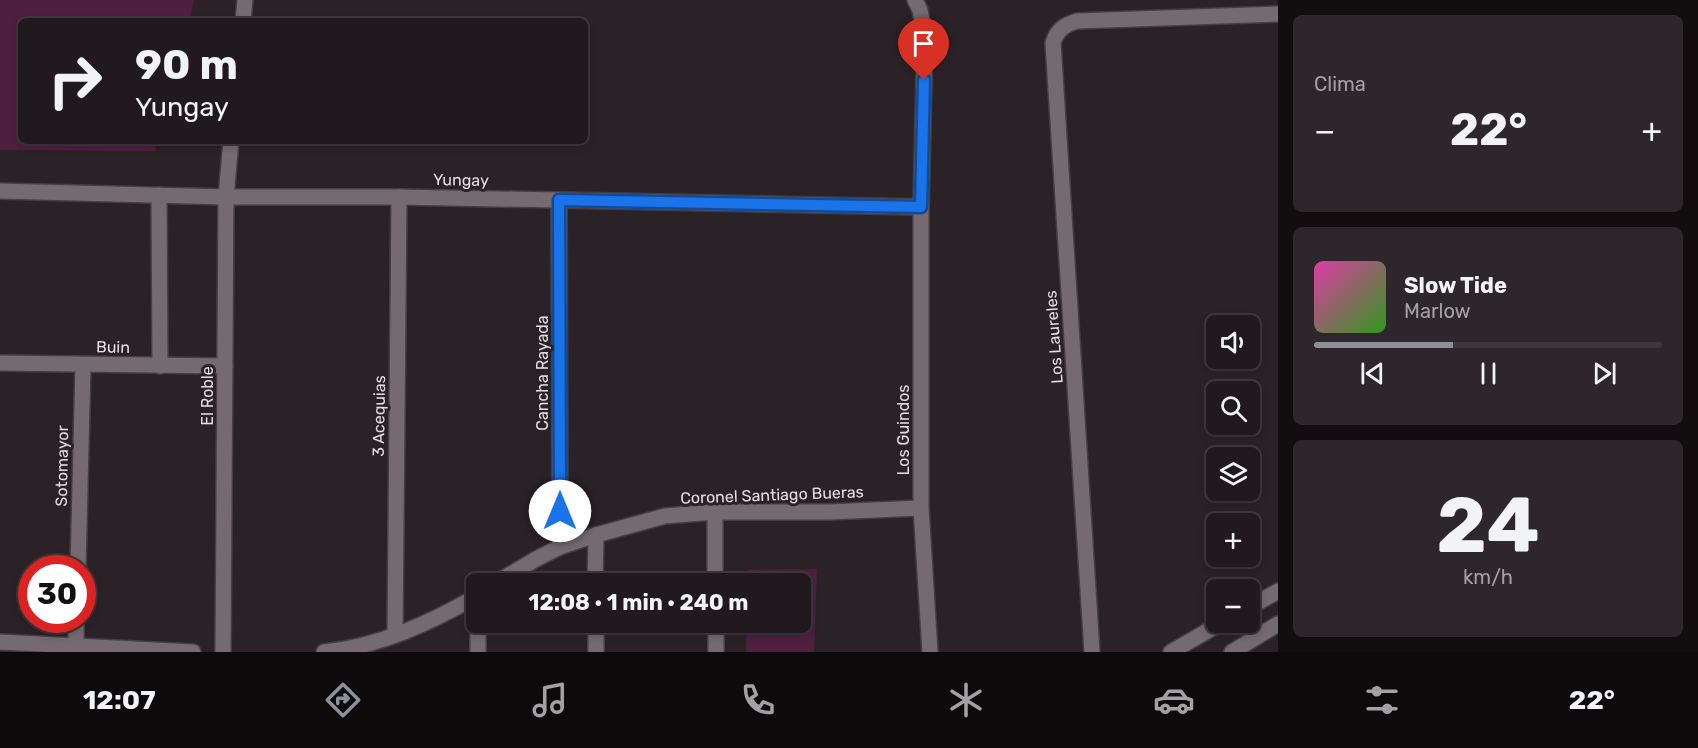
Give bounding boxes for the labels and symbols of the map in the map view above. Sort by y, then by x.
pin [898,18,949,80]
street label: Yungay [433,170,489,190]
street label: Los Laureles [1041,290,1067,384]
street label: Cancha Rayada [533,315,552,431]
street label: Buin [96,337,130,357]
street label: El Roble [198,366,217,426]
street label: 3 Acequias [369,375,389,457]
street label: Los Guindos [894,384,913,476]
street label: Sotomayor [52,425,72,507]
position arrow [528,479,592,543]
street label: Coronel Santiago Bueras [680,482,864,508]
speed limit sign: 30 [18,555,96,633]

